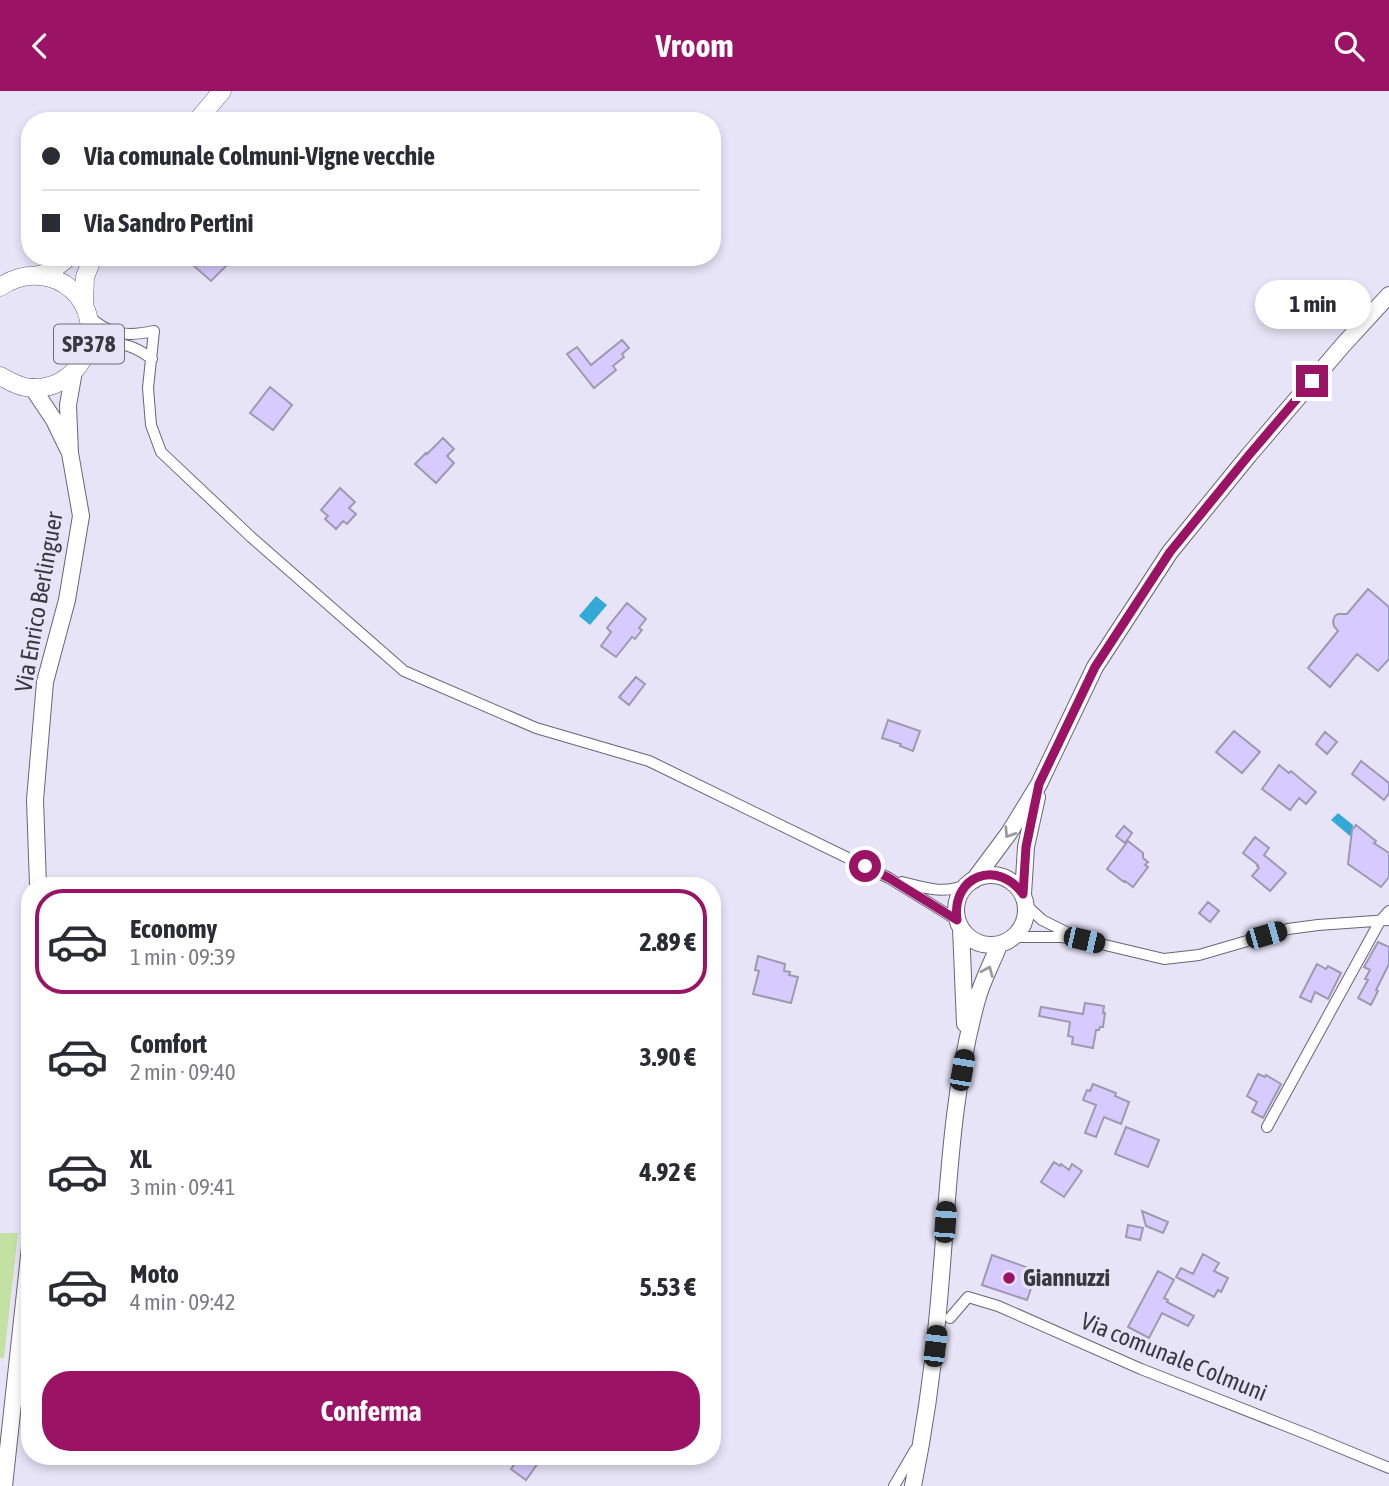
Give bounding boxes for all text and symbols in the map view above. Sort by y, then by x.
icon: back [21,27,59,65]
text: Vroom [655,27,734,64]
icon: search [1330,27,1368,65]
text: Via comunale Colmuni-Vigne vecchie [84,141,435,171]
text: Via Sandro Pertini [84,208,254,238]
callout: 1 min [1254,279,1370,329]
text: 1 min [1290,291,1336,317]
road number: SP378 [54,325,124,363]
route end [1296,365,1328,397]
street label: Via Enrico Berlinguer [9,509,68,694]
one-way arrow [1004,826,1017,839]
route start [849,850,881,882]
icon: car [46,910,109,973]
text: Economy [130,914,217,944]
car [1243,919,1290,951]
car [1062,925,1107,955]
text: 2.89 € [639,927,696,957]
text: 1 min · 09:39 [130,944,236,970]
one-way arrow [980,966,994,978]
icon: car [46,1025,109,1088]
text: Comfort [130,1029,207,1059]
text: 3.90 € [639,1042,696,1072]
car [949,1047,976,1093]
text: 2 min · 09:40 [130,1059,236,1085]
icon: car [46,1140,109,1203]
text: XL [130,1144,152,1174]
text: 4.92 € [639,1157,696,1187]
text: 3 min · 09:41 [130,1174,236,1200]
car [934,1200,957,1244]
icon: car [46,1255,109,1318]
text: Moto [130,1259,179,1289]
place label: Giannuzzi [1023,1264,1110,1291]
marker: Giannuzzi [1001,1270,1017,1286]
text: 5.53 € [639,1272,696,1302]
text: 4 min · 09:42 [130,1289,236,1315]
street label: Via comunale Colmuni [1077,1307,1271,1406]
car [923,1324,948,1368]
button: Conferma [42,1371,700,1451]

